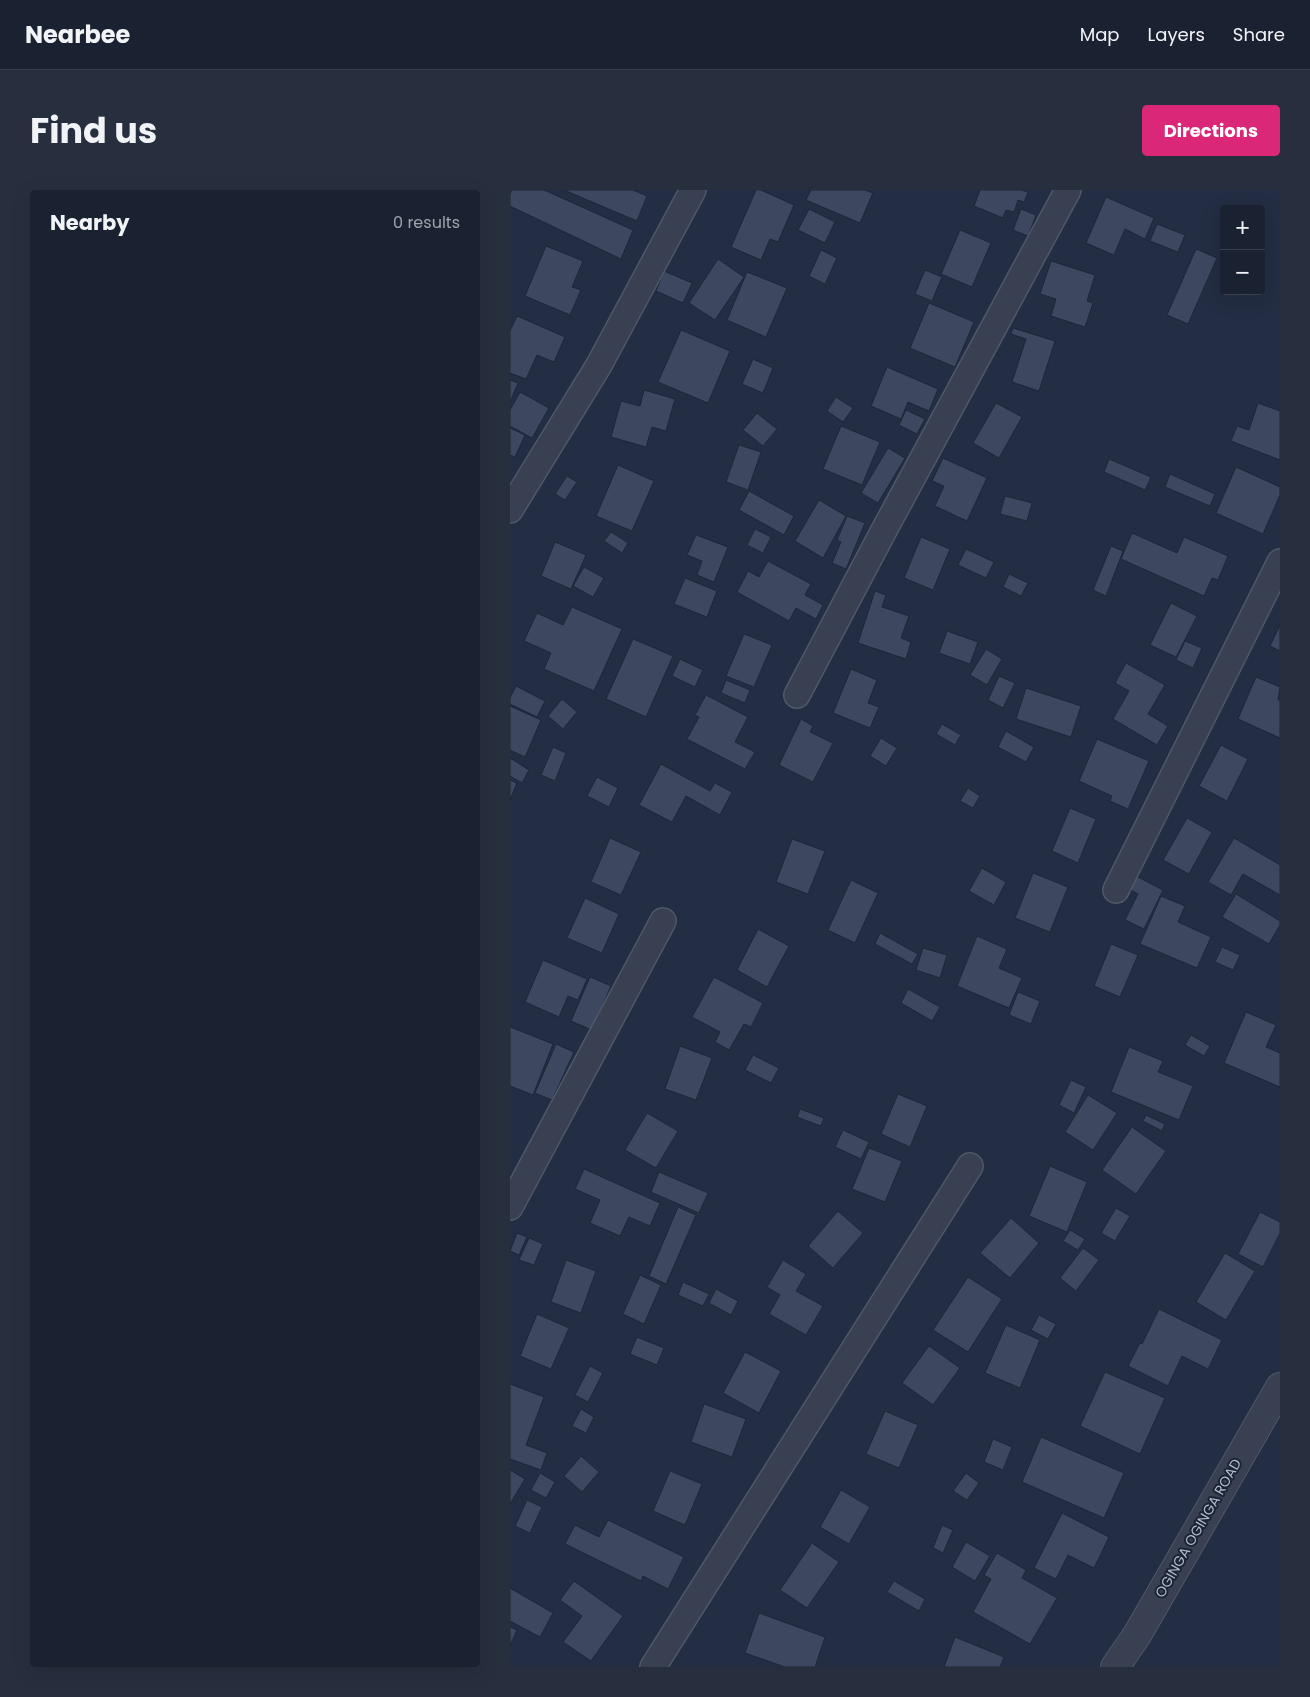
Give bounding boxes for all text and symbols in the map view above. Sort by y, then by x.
text: Nearbee [25,18,130,51]
text: Map [1080,22,1120,47]
text: Layers [1148,22,1205,47]
text: Share [1233,22,1285,47]
button: Directions [1142,105,1280,156]
text: Find us [30,106,157,155]
map controls [1220,205,1265,295]
button: + [1220,205,1265,250]
text: Nearby [50,208,130,237]
text: 0 results [393,211,460,234]
button: − [1220,250,1265,295]
street label: OGINGA OGINGA ROAD [1150,1455,1246,1601]

